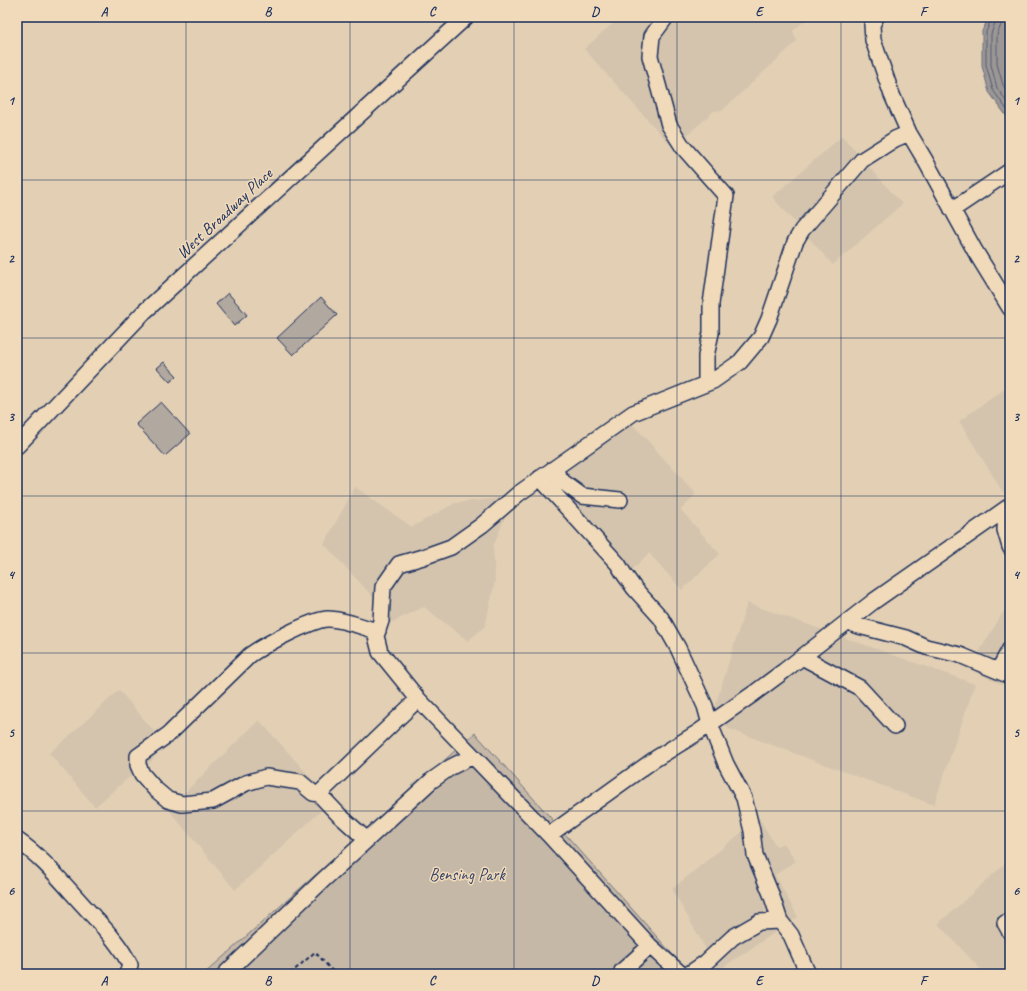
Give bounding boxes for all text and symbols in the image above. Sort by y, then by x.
text: A [101,4,109,20]
text: B [265,4,273,20]
text: C [429,4,437,20]
text: D [591,4,600,20]
text: E [756,4,765,20]
text: F [920,4,929,20]
text: 1 [8,93,16,109]
text: 1 [1013,93,1021,109]
street label: West Broadway Place [172,163,278,263]
text: 2 [8,251,15,267]
text: 2 [1013,251,1020,267]
text: 3 [8,409,15,425]
text: 3 [1013,409,1020,425]
text: 4 [8,567,16,583]
text: 4 [1013,567,1021,583]
text: 5 [8,725,15,741]
text: 5 [1013,725,1020,741]
park label: Bensing Park [429,864,506,885]
text: 6 [8,883,15,899]
text: 6 [1013,883,1020,899]
text: A [101,973,109,989]
text: B [265,973,273,989]
text: C [429,973,437,989]
text: D [591,973,600,989]
text: E [756,973,765,989]
text: F [920,973,929,989]

